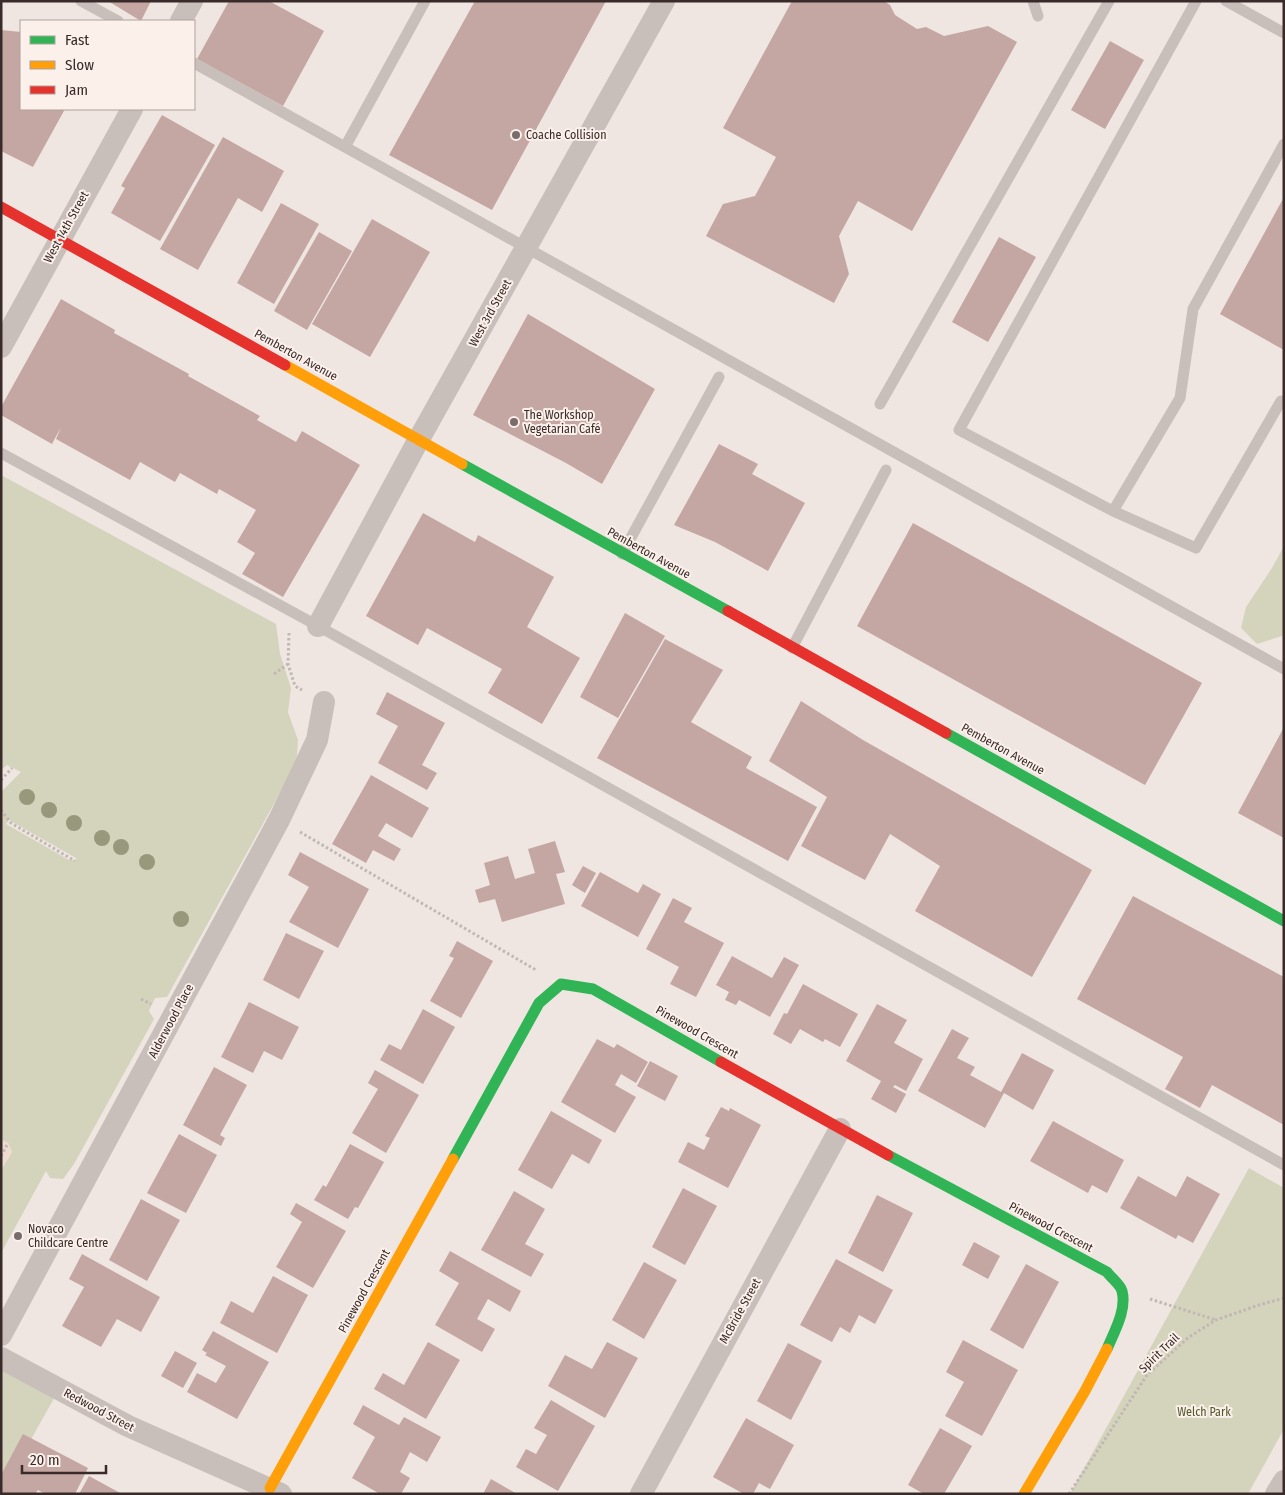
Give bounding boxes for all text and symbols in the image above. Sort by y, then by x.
legend [20,20,195,110]
text: Fast [65,31,89,49]
text: Slow [65,56,94,74]
text: Jam [65,81,88,99]
place label: Coache Collision [526,128,606,142]
marker: Coache Collision [510,129,522,141]
street label: West 14th Street [41,189,91,265]
street label: West 3rd Street [466,277,514,349]
street label: Pemberton Avenue [252,326,340,384]
place label: The Workshop Vegetarian Café [524,408,600,436]
marker: The Workshop Vegetarian Café [508,416,520,428]
street label: Pemberton Avenue [605,524,693,582]
street label: Pemberton Avenue [959,720,1047,778]
street label: Alderwood Place [146,982,196,1060]
street label: Pinewood Crescent [653,1003,741,1061]
street label: Pinewood Crescent [1007,1199,1095,1255]
place label: Novaco Childcare Centre [28,1222,108,1250]
marker: Novaco Childcare Centre [12,1230,24,1242]
street label: Pinewood Crescent [335,1247,393,1335]
street label: McBride Street [716,1276,764,1346]
street label: Spirit Trail [1136,1330,1182,1376]
street label: Redwood Street [61,1386,137,1435]
park label: Welch Park [1177,1405,1231,1419]
scale bar [22,1442,106,1474]
text: 20 m [30,1451,60,1469]

